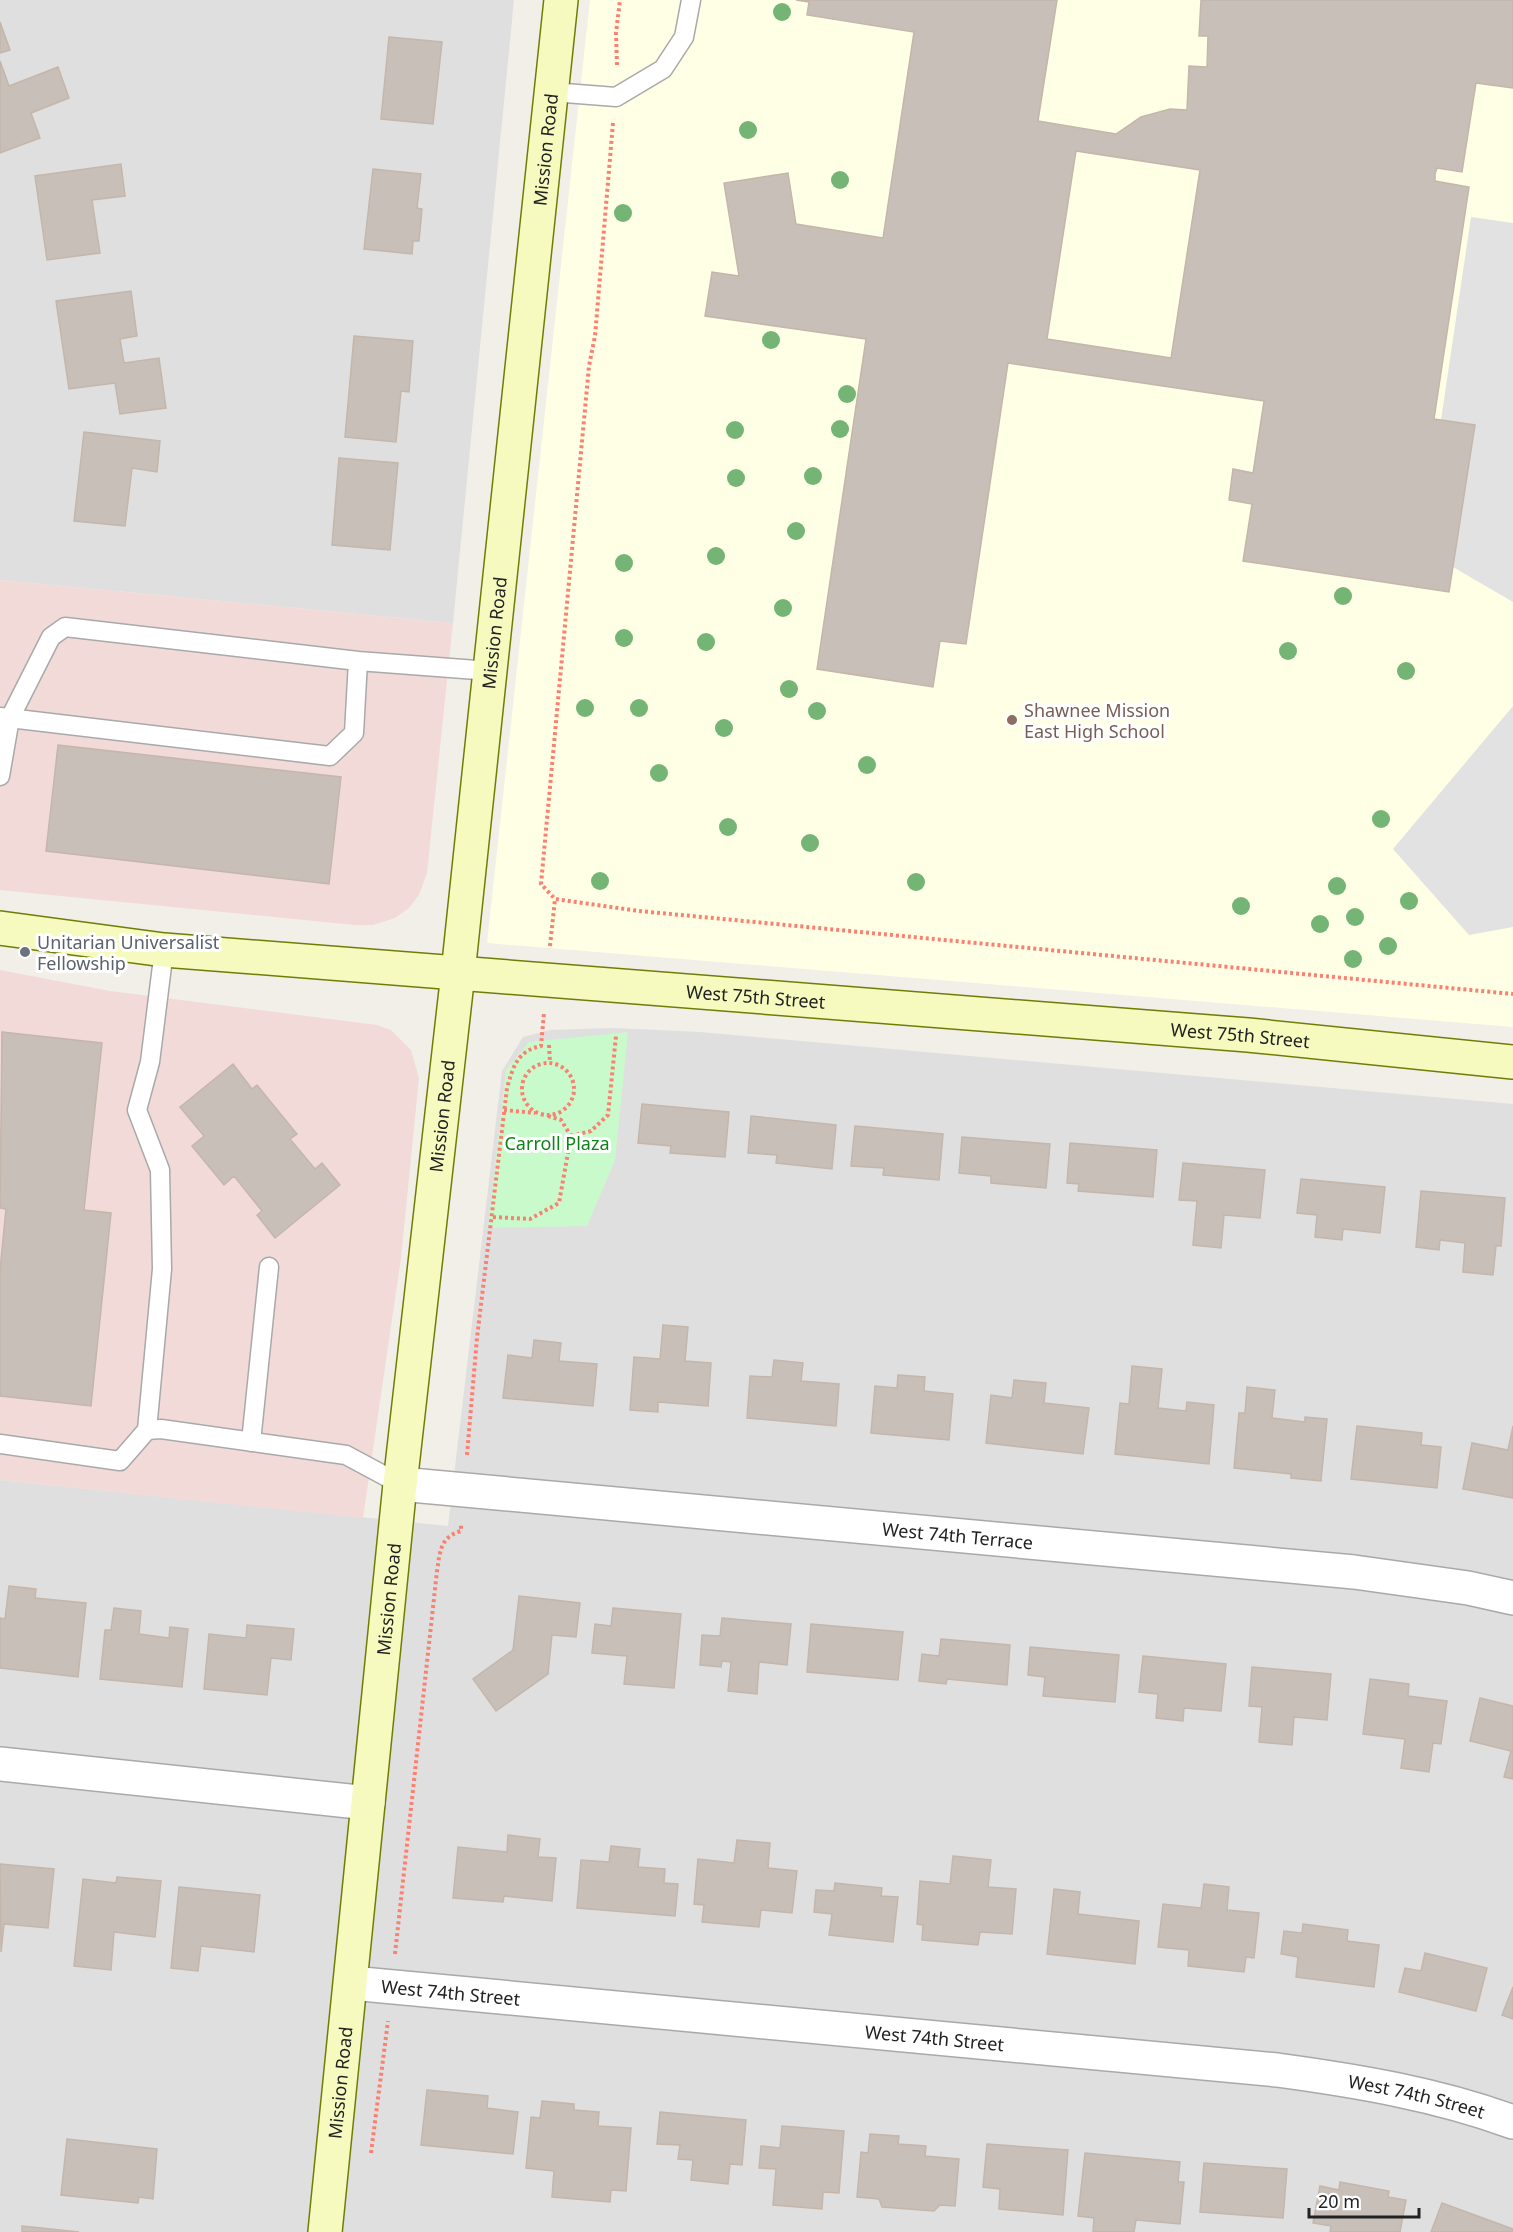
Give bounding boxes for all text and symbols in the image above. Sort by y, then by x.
street label: Mission Road [527,92,563,207]
street label: Mission Road [476,576,512,690]
place label: Shawnee Mission East High School [1024,698,1170,743]
marker: Shawnee Mission East High School [1005,713,1019,727]
place label: Unitarian Universalist Fellowship [37,930,220,975]
marker: Unitarian Universalist Fellowship [18,945,32,959]
street label: West 75th Street [685,979,827,1014]
street label: West 75th Street [1170,1017,1311,1053]
street label: Mission Road [423,1059,460,1174]
park label: Carroll Plaza [504,1131,610,1155]
street label: West 74th Terrace [881,1517,1034,1554]
street label: Mission Road [371,1542,406,1657]
street label: West 74th Street [380,1974,522,2011]
street label: West 74th Street [864,2019,1006,2056]
street label: Mission Road [322,2025,358,2140]
street label: West 74th Street [1346,2069,1488,2124]
scale bar [1309,2181,1418,2219]
text: 20 m [1318,2189,1360,2213]

